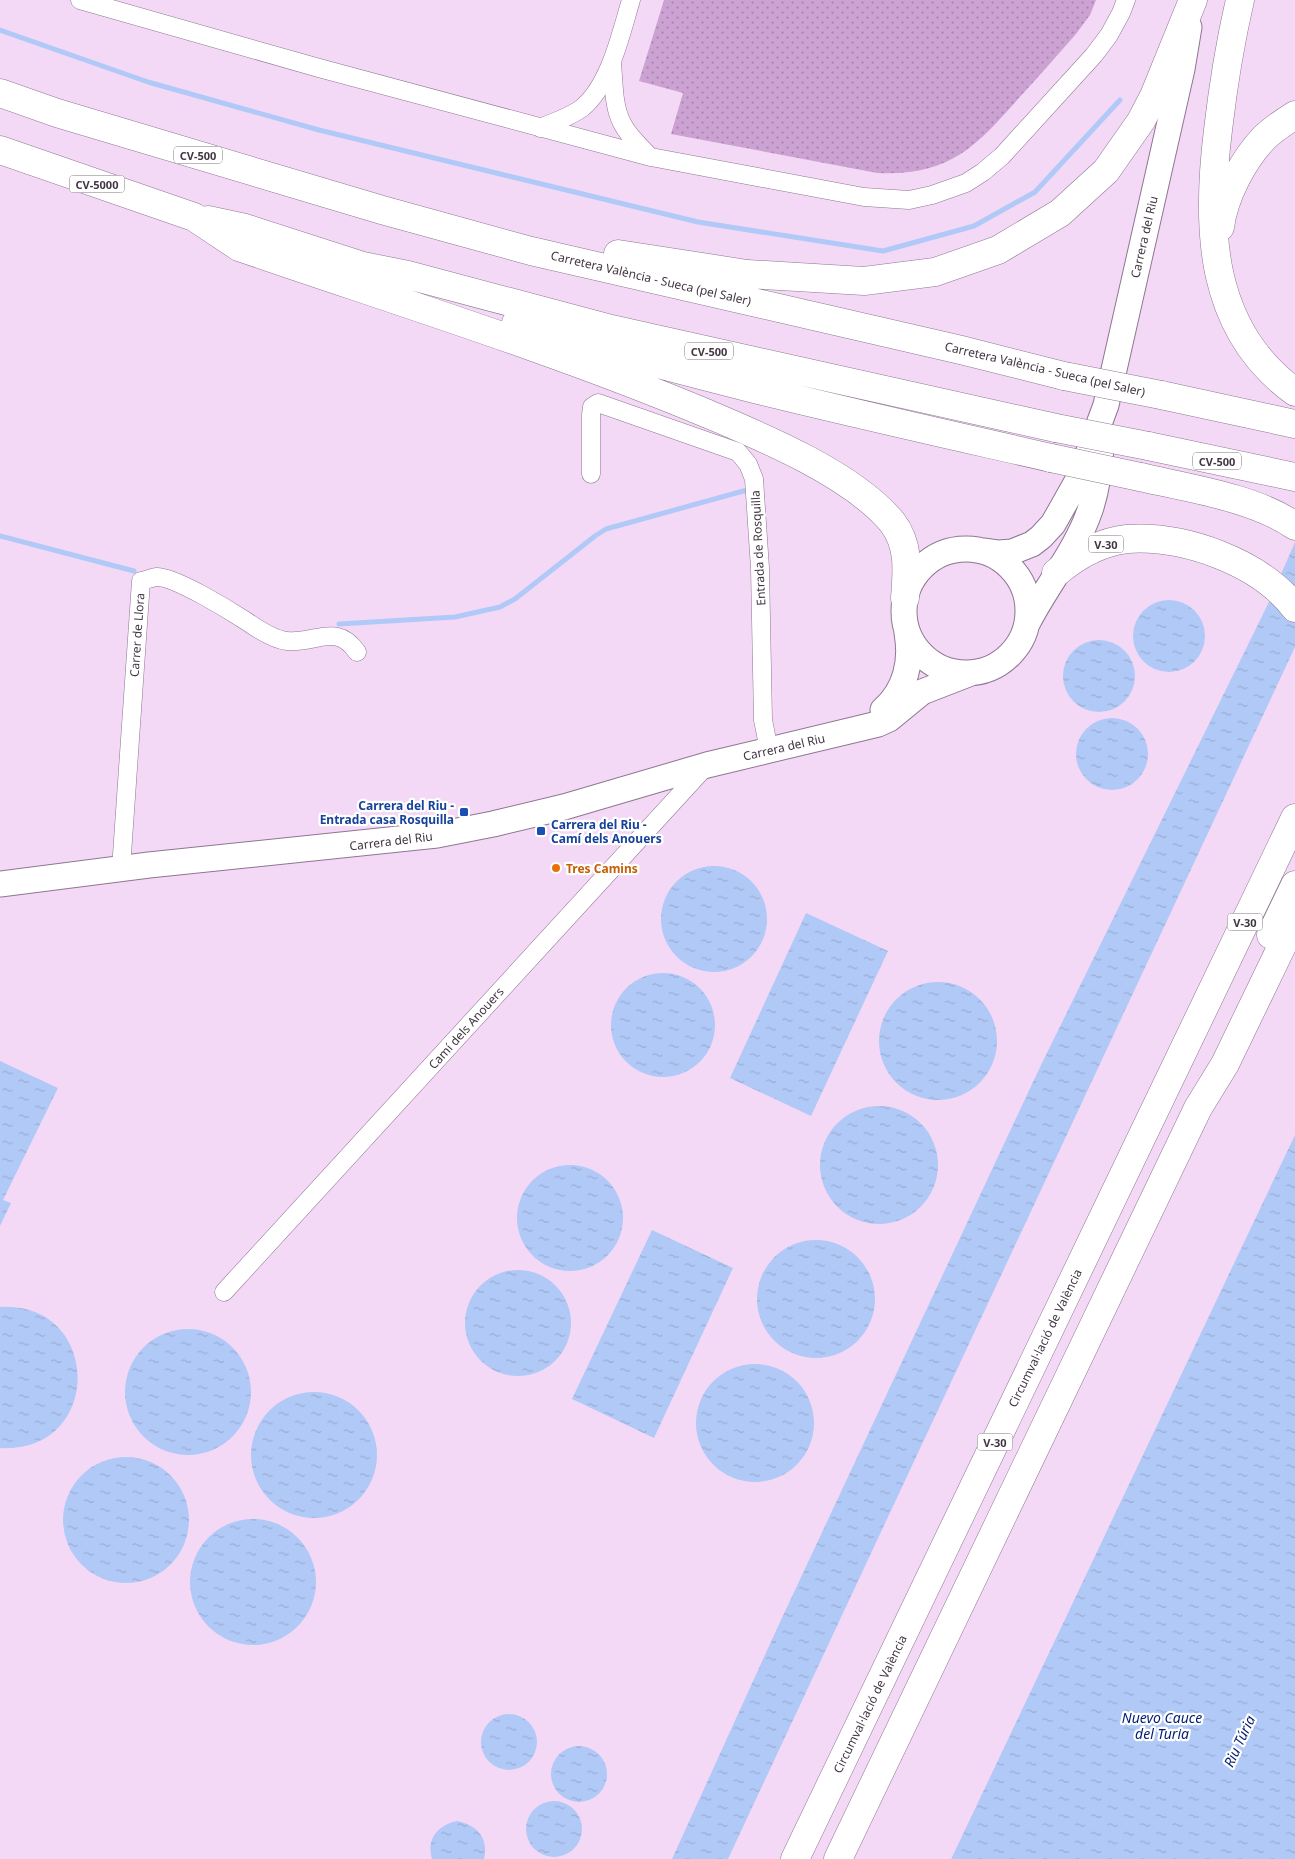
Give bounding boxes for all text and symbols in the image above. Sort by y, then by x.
road number: CV-500 [174,146,222,164]
road number: CV-5000 [70,175,124,192]
street label: Carrera del Riu [1126,194,1162,280]
street label: Carretera València - Sueca (pel Saler) [549,247,753,309]
street label: Carretera València - Sueca (pel Saler) [943,338,1147,400]
road number: CV-500 [685,342,733,360]
road number: CV-500 [1193,452,1241,470]
street label: Entrada de Rosquilla [746,490,770,606]
road number: V-30 [1088,536,1124,552]
street label: Carrer de Llora [126,592,148,678]
street label: Carrera del Riu [741,729,827,765]
place label: Carrera del Riu - Entrada casa Rosquilla [320,797,454,828]
marker: Carrera del Riu - Entrada casa Rosquilla [458,806,470,818]
place label: Carrera del Riu - Camí dels Anouers [551,816,662,847]
marker: Carrera del Riu - Camí dels Anouers [535,825,547,837]
street label: Carrera del Riu [348,827,434,855]
place label: Tres Camins [566,860,638,877]
marker: Tres Camins [550,862,562,874]
road number: V-30 [1228,914,1262,930]
street label: Camí dels Anouers [425,983,508,1073]
street label: Circumval·lació de València [1004,1266,1086,1410]
road number: V-30 [978,1434,1012,1450]
street label: Circumval·lació de València [829,1632,911,1776]
water label: Nuevo Cauce del Turia [1122,1708,1202,1743]
water label: Riu Túria [1219,1712,1259,1770]

